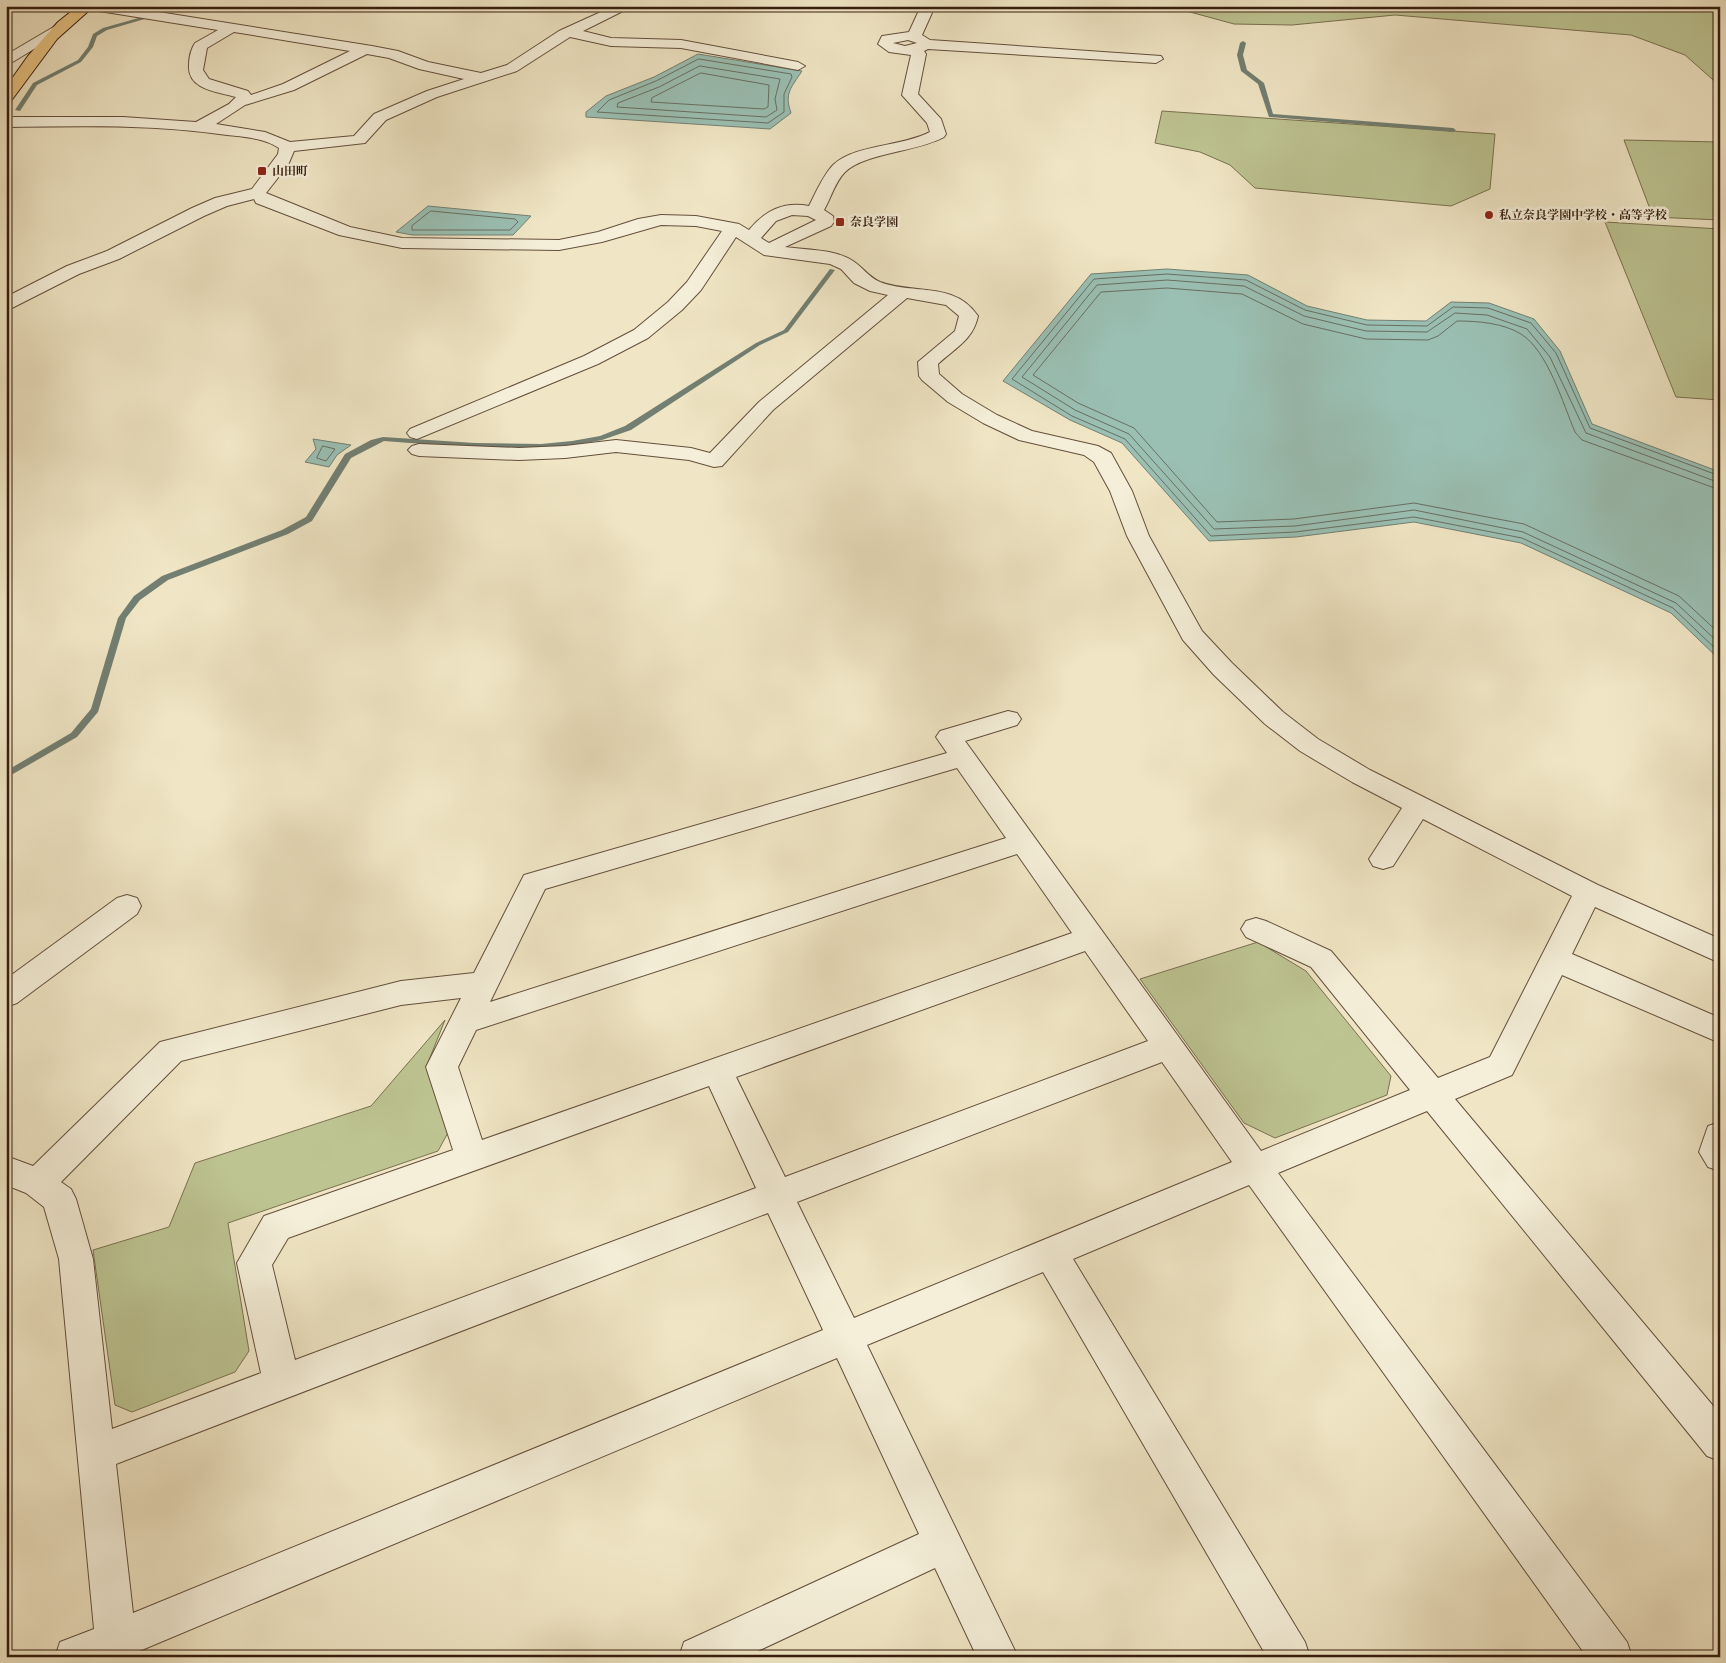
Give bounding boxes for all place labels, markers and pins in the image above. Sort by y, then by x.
place label: 山田町 [272,163,308,179]
marker: 山田町 [256,165,268,177]
place label: 私立奈良学園中学校・高等学校 [1499,207,1667,223]
marker: 私立奈良学園中学校・高等学校 [1483,209,1495,221]
place label: 奈良学園 [850,214,898,230]
marker: 奈良学園 [834,216,846,228]

